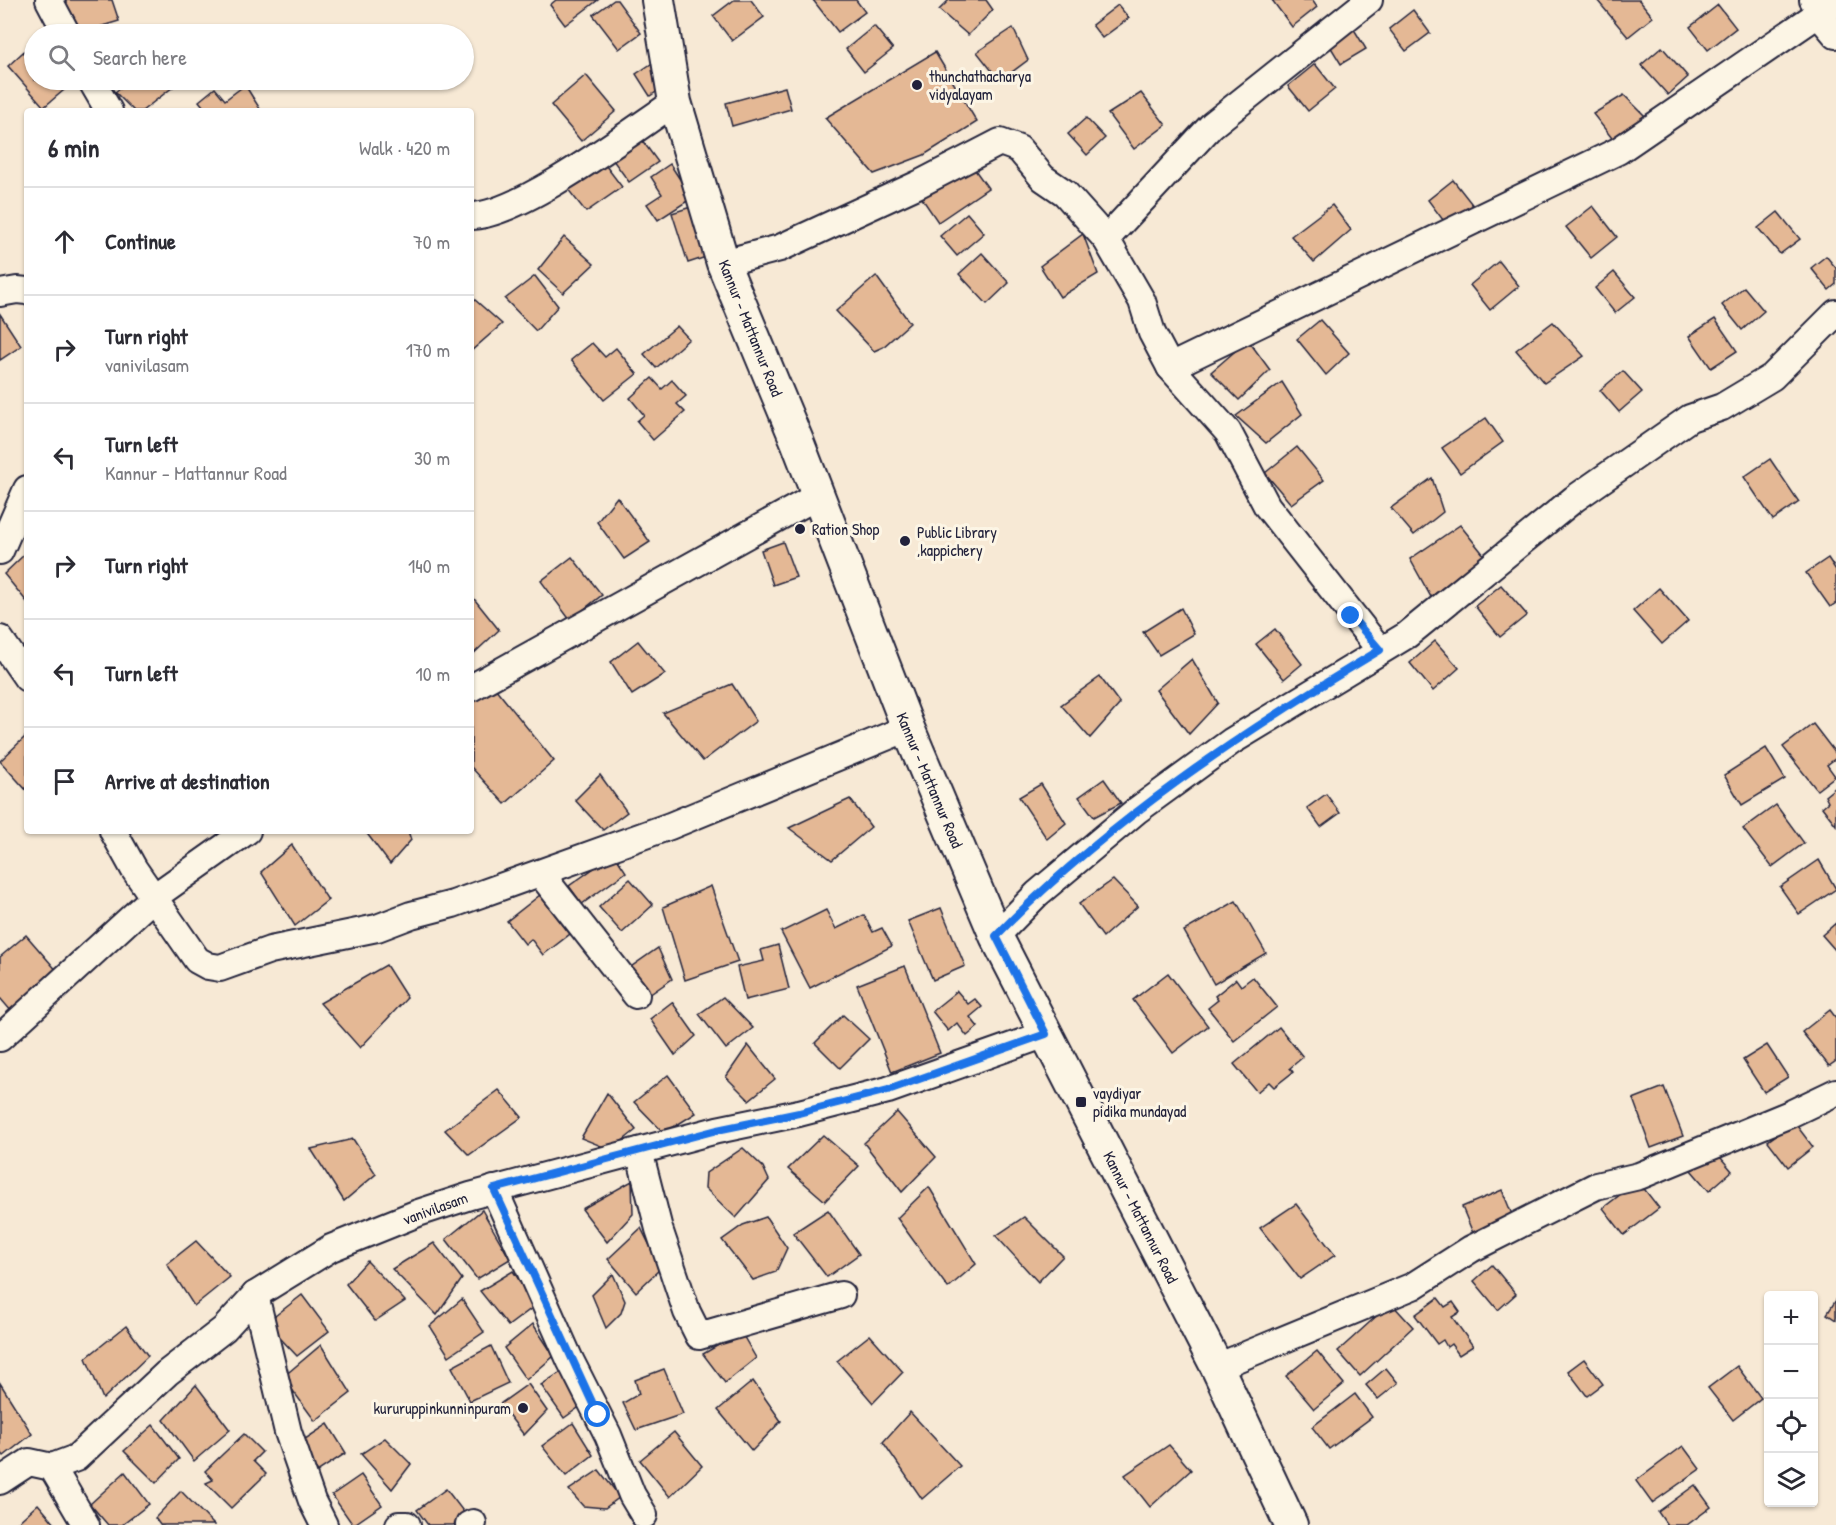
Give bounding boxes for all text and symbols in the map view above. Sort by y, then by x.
search box [24,24,474,90]
icon: search [45,41,78,74]
text: Search here [93,42,187,72]
place label: thunchathacharya vidyalayam [929,65,1031,105]
marker: thunchathacharya vidyalayam [910,78,924,92]
text: 6 min [48,130,100,165]
text: Walk · 420 m [359,134,450,161]
icon: ahead [48,225,81,258]
text: Continue [105,226,176,256]
text: 70 m [413,228,450,255]
street label: Kannur - Mattannur Road [714,256,788,400]
text: Turn right [105,321,188,351]
icon: right [48,333,81,366]
text: 170 m [406,336,450,363]
text: vanivilasam [105,351,189,378]
text: Turn left [105,429,178,459]
icon: left [48,441,81,474]
text: 30 m [414,444,450,471]
text: Kannur - Mattannur Road [105,459,287,486]
place label: Ration Shop [812,518,879,540]
place label: Public Library ,kappichery [917,521,997,561]
marker: Ration Shop [793,522,807,536]
marker: Public Library ,kappichery [898,534,912,548]
icon: right [48,549,81,582]
text: Turn right [105,550,188,580]
text: 140 m [408,552,450,579]
route end [1337,602,1363,628]
icon: left [48,657,81,690]
text: Turn left [105,658,178,688]
text: 10 m [416,660,450,687]
street label: Kannur - Mattannur Road [891,709,969,851]
icon: arrive [48,765,81,798]
text: Arrive at destination [105,766,270,796]
place label: vaydiyar pidika mundayad [1093,1082,1186,1122]
marker: vaydiyar pidika mundayad [1074,1095,1088,1109]
street label: Kannur - Mattannur Road [1098,1147,1184,1287]
street label: vanivilasam [400,1186,471,1230]
map controls [1764,1291,1818,1507]
button: + [1764,1291,1818,1345]
button: − [1764,1345,1818,1399]
place label: kururuppinkunninpuram [373,1397,511,1419]
button: locate [1764,1399,1818,1453]
marker: kururuppinkunninpuram [516,1401,530,1415]
route start [584,1401,610,1427]
button: layers [1764,1453,1818,1507]

